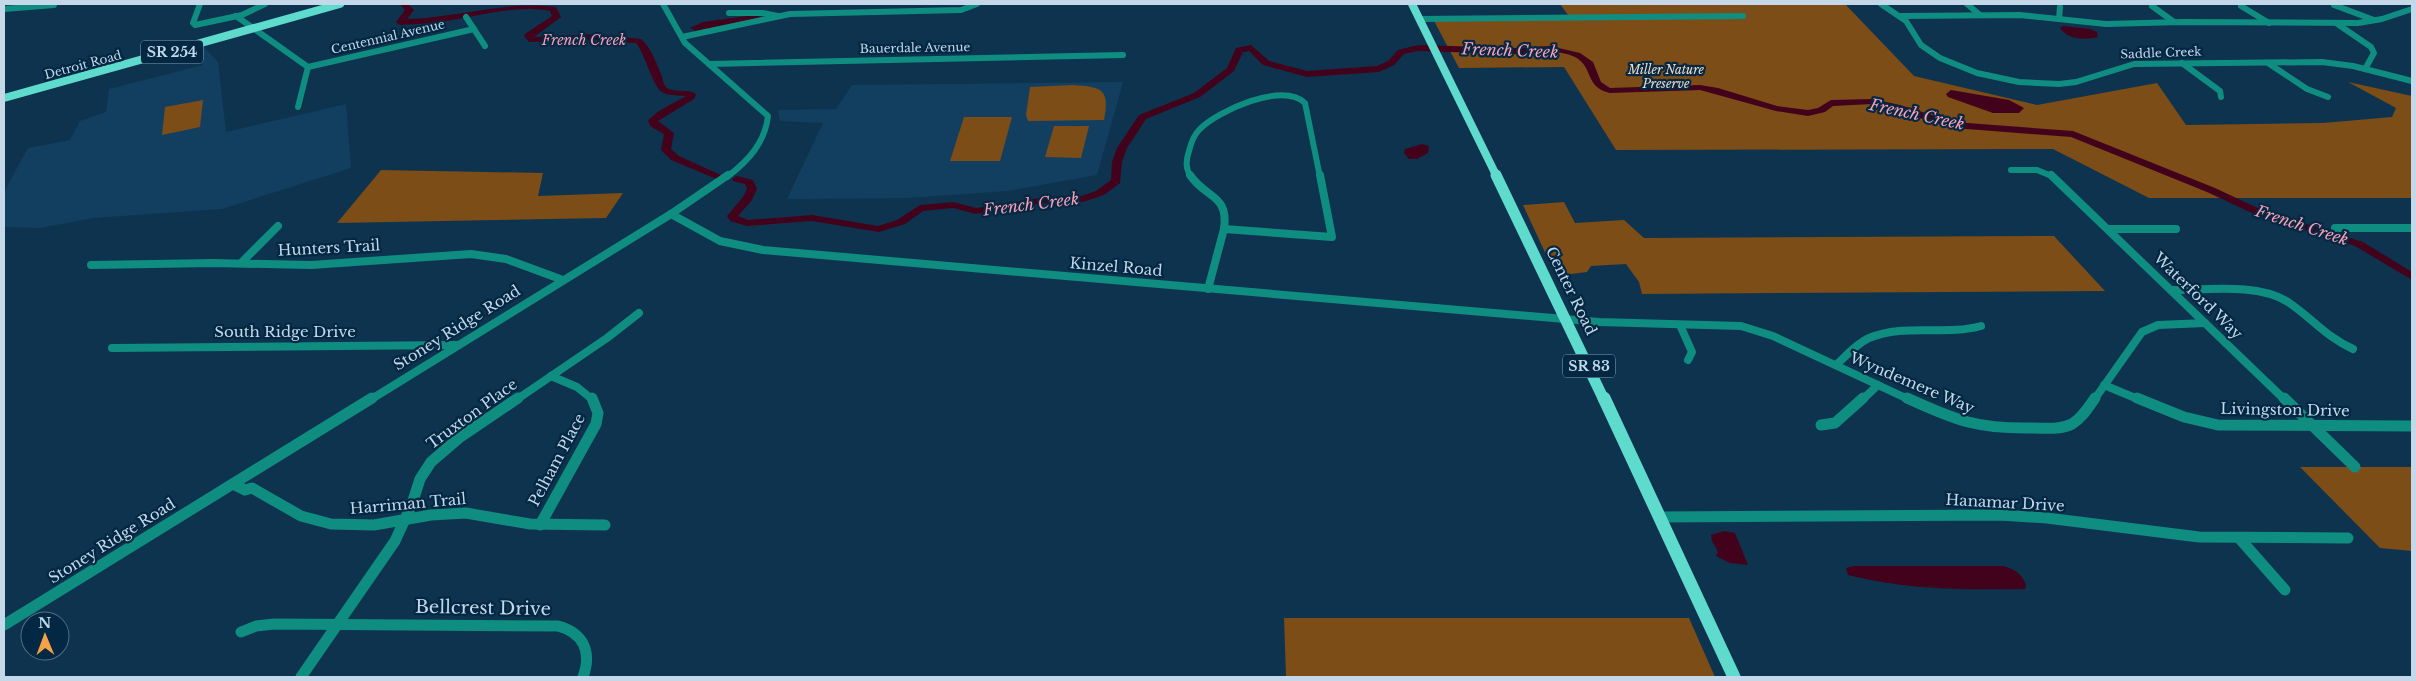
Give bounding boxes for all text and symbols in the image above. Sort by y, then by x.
street label: Centennial Avenue [330,16,446,57]
water label: French Creek [541,31,626,49]
water label: French Creek [1460,38,1559,62]
street label: Bauerdale Avenue [860,39,971,56]
road number: SR 254 [141,41,203,64]
street label: Saddle Creek [2120,44,2202,61]
street label: Detroit Road [43,47,123,82]
park label: Miller Nature Preserve [1627,62,1705,91]
water label: French Creek [1867,94,1966,134]
water label: French Creek [981,188,1080,220]
water label: French Creek [2252,200,2351,249]
street label: Hunters Trail [277,235,381,260]
street label: Center Road [1542,243,1601,338]
street label: Waterford Way [2149,248,2247,343]
street label: Kinzel Road [1069,253,1163,280]
street label: Stoney Ridge Road [390,281,524,374]
street label: South Ridge Drive [214,322,356,341]
street label: Wyndemere Way [1846,347,1978,418]
road number: SR 83 [1563,354,1615,378]
street label: Truxton Place [423,374,521,453]
street label: Livingston Drive [2220,399,2350,420]
street label: Pelham Place [524,410,589,509]
street label: Harriman Trail [349,489,467,518]
street label: Hanamar Drive [1945,490,2065,515]
street label: Stoney Ridge Road [45,494,179,587]
street label: Bellcrest Drive [415,596,551,620]
north arrow [20,611,70,661]
text: N [38,614,52,632]

